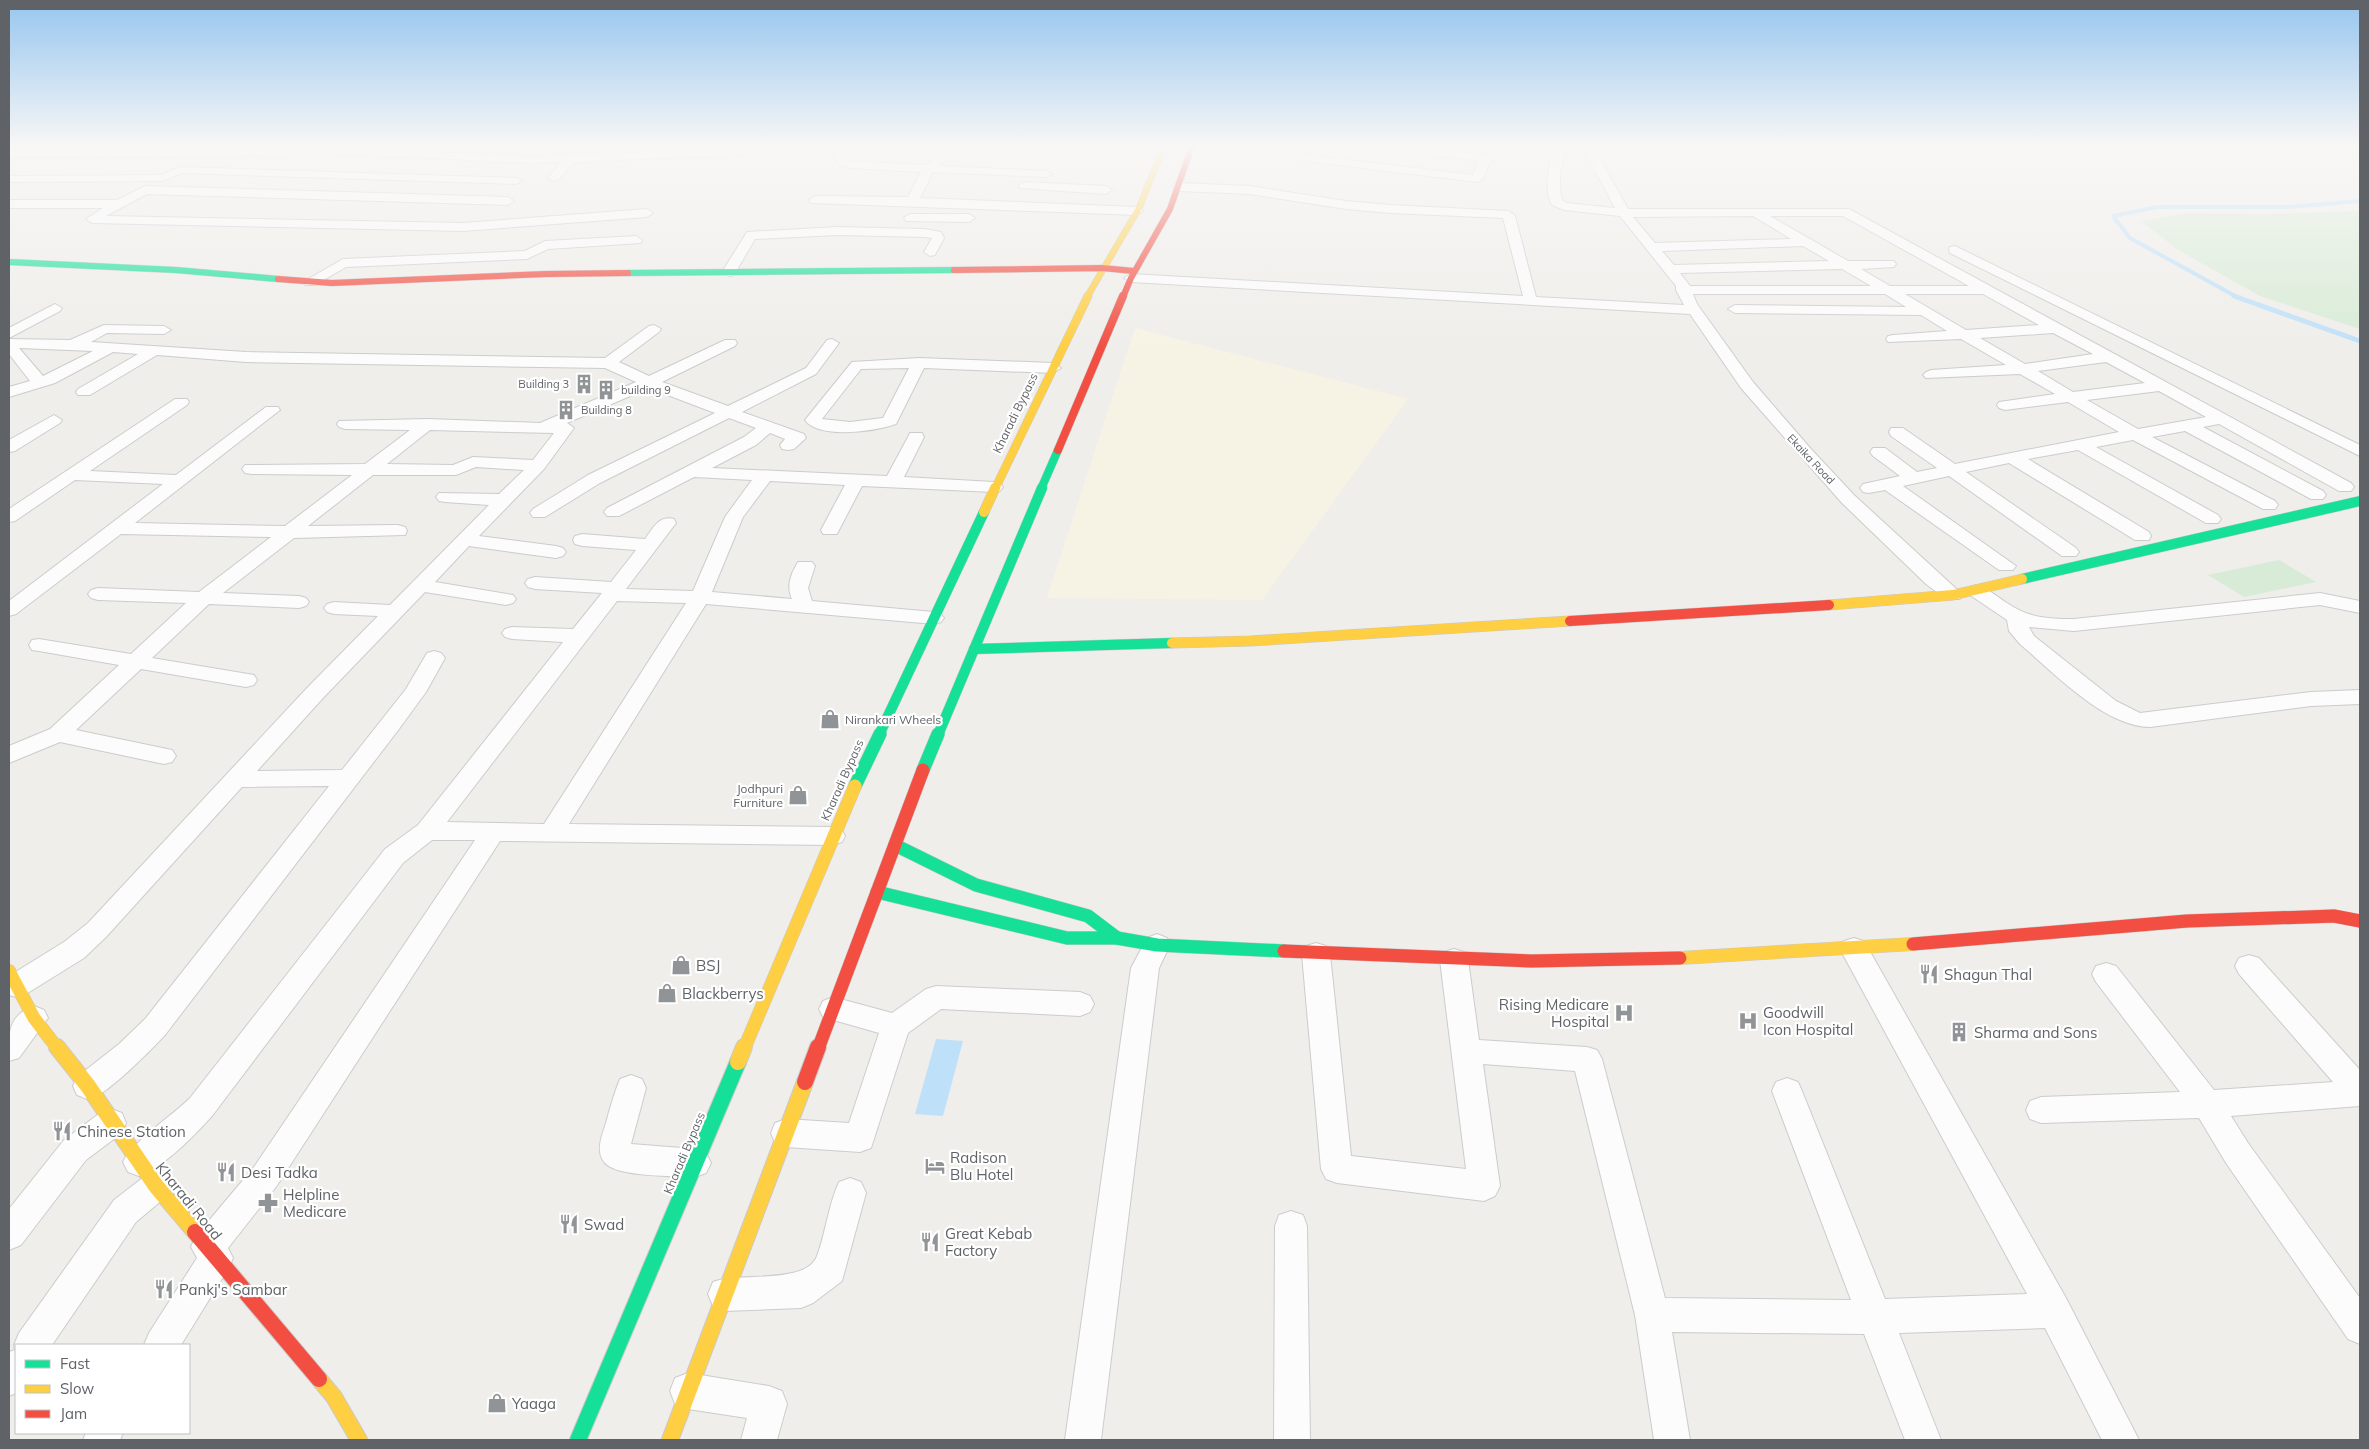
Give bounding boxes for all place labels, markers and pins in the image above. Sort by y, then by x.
building icon: Building 3 [573,373,595,395]
place label: Building 3 [518,377,569,391]
building icon: building 9 [595,379,617,401]
place label: building 9 [621,383,671,397]
building icon: Building 8 [555,399,577,421]
place label: Building 8 [581,403,632,417]
shop icon: Nirankari Wheels [819,708,841,730]
place label: Nirankari Wheels [845,712,941,727]
place label: Jodhpuri Furniture [733,781,783,810]
shop icon: Jodhpuri Furniture [787,784,809,806]
shop icon: BSJ [670,954,692,976]
place label: BSJ [696,956,720,975]
restaurant icon: Shagun Thal [1918,963,1940,985]
place label: Shagun Thal [1944,965,2032,984]
shop icon: Blackberrys [656,982,678,1004]
place label: Blackberrys [682,984,764,1003]
place label: Rising Medicare Hospital [1499,995,1609,1031]
hospital icon: Rising Medicare Hospital [1613,1002,1635,1024]
place label: Goodwill Icon Hospital [1763,1003,1853,1039]
hospital icon: Goodwill Icon Hospital [1737,1010,1759,1032]
building icon: Sharma and Sons [1948,1021,1970,1043]
place label: Sharma and Sons [1974,1023,2098,1042]
restaurant icon: Chinese Station [51,1120,73,1142]
place label: Chinese Station [77,1122,186,1141]
place label: Radison Blu Hotel [950,1148,1013,1184]
hotel icon: Radison Blu Hotel [924,1155,946,1177]
restaurant icon: Desi Tadka [215,1161,237,1183]
place label: Desi Tadka [241,1163,318,1182]
place label: Helpline Medicare [283,1185,346,1221]
pharmacy icon: Helpline Medicare [257,1192,279,1214]
restaurant icon: Swad [558,1213,580,1235]
place label: Swad [584,1215,624,1234]
place label: Great Kebab Factory [945,1224,1032,1260]
restaurant icon: Great Kebab Factory [919,1231,941,1253]
restaurant icon: Pankj's Sambar [153,1278,175,1300]
place label: Pankj's Sambar [179,1280,288,1299]
shop icon: Yaaga [486,1392,508,1414]
place label: Yaaga [511,1394,556,1413]

